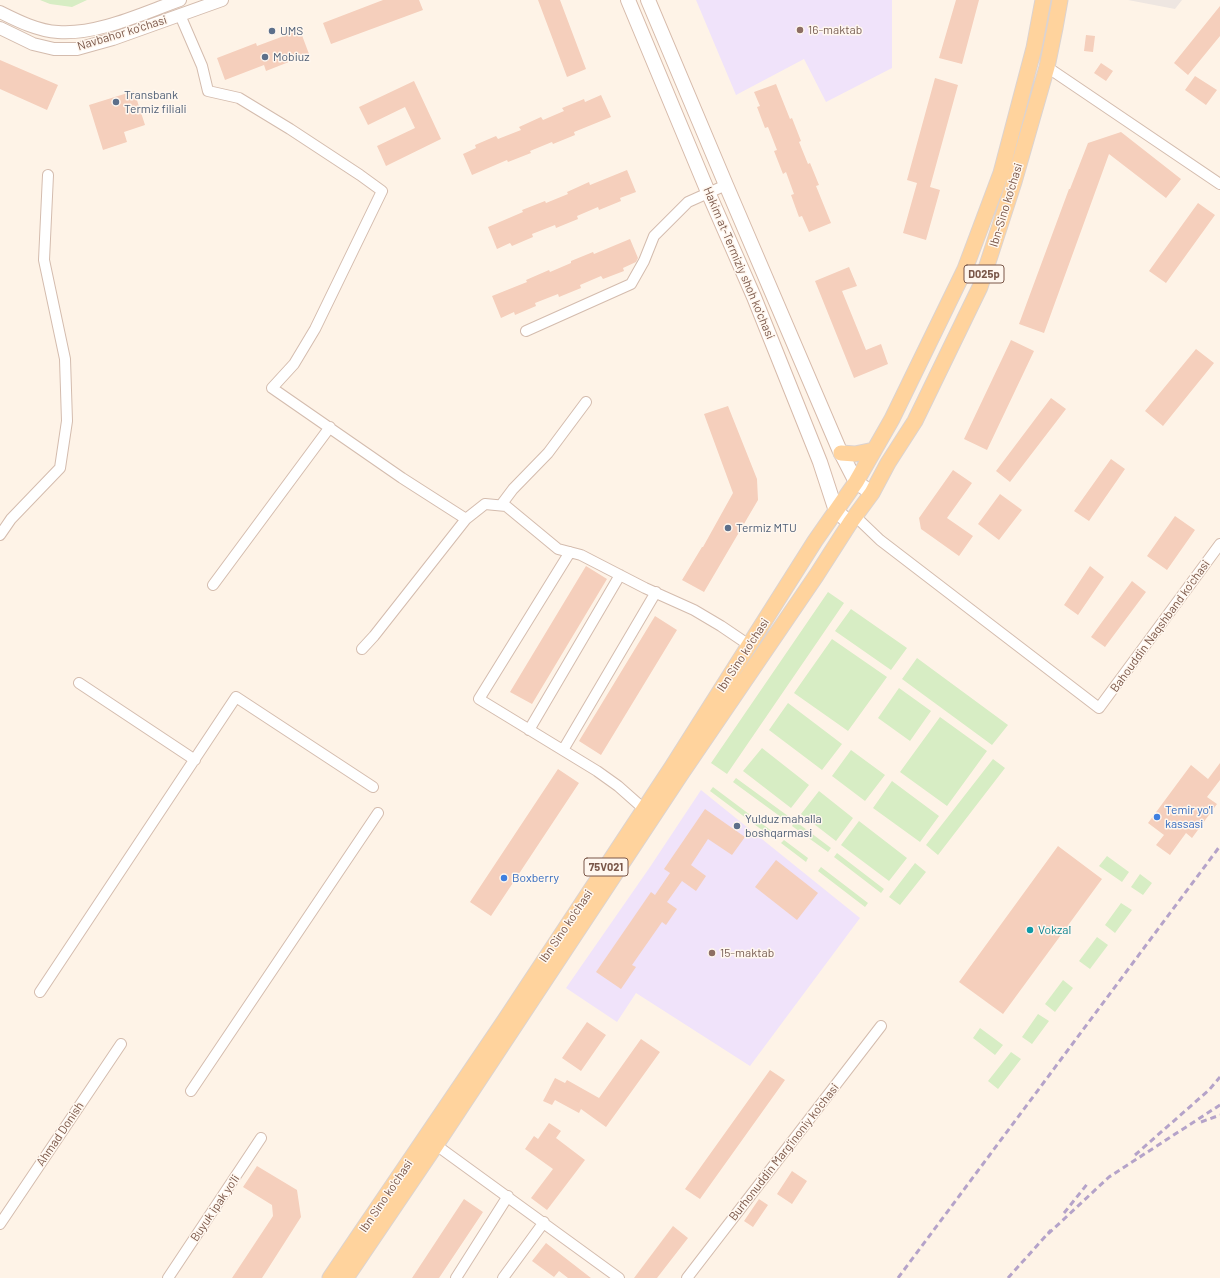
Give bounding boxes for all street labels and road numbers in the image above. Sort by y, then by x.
street label: Navbahor ko'chasi [75,13,169,53]
street label: Ibn-Sino ko'chasi [986,161,1026,249]
street label: Hakim at-Termiziy shoh ko'chasi [700,185,778,341]
road number: D025p [964,265,1004,283]
street label: Bahouddin Naqshband ko'chasi [1107,557,1213,695]
street label: Ibn Sino ko'chasi [714,616,772,694]
road number: 75V021 [584,858,628,876]
street label: Ibn Sino ko'chasi [536,887,596,965]
street label: Burhonuddin Marg'inoniy ko'chasi [726,1081,842,1223]
street label: Ahmad Donish [33,1099,87,1169]
street label: Ibn Sino ko'chasi [356,1157,416,1235]
street label: Buyuk ipak yo'li [187,1172,243,1244]

